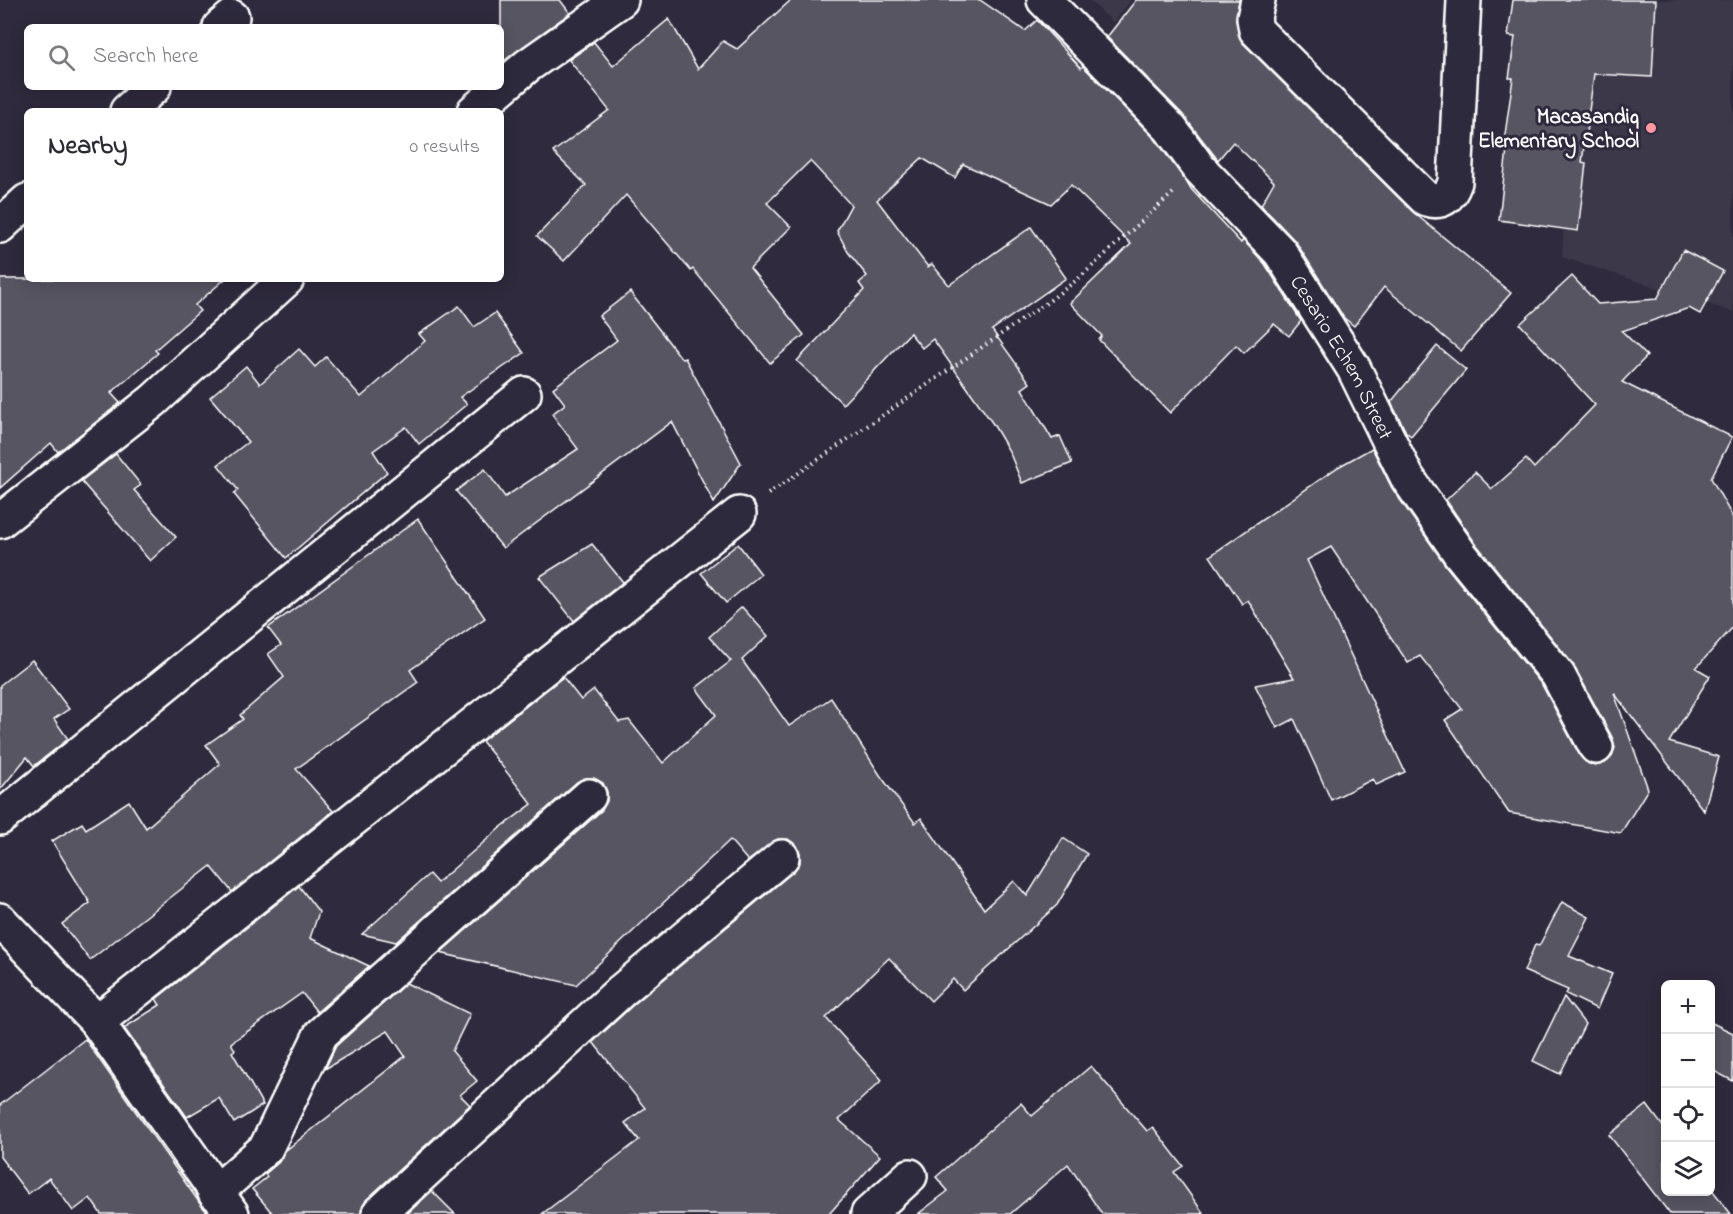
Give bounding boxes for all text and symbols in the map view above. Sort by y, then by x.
search box [24,24,504,90]
icon: search [45,41,78,74]
text: Search here [93,41,198,73]
place label: Macasandig Elementary School [1478,103,1639,159]
marker: Macasandig Elementary School [1644,121,1658,135]
text: Nearby [48,128,127,166]
text: 0 results [409,133,480,162]
street label: Cesario Echem Street [1281,270,1399,445]
map controls [1661,980,1715,1196]
button: + [1661,980,1715,1034]
button: − [1661,1034,1715,1088]
button: locate [1661,1088,1715,1142]
button: layers [1661,1142,1715,1196]

